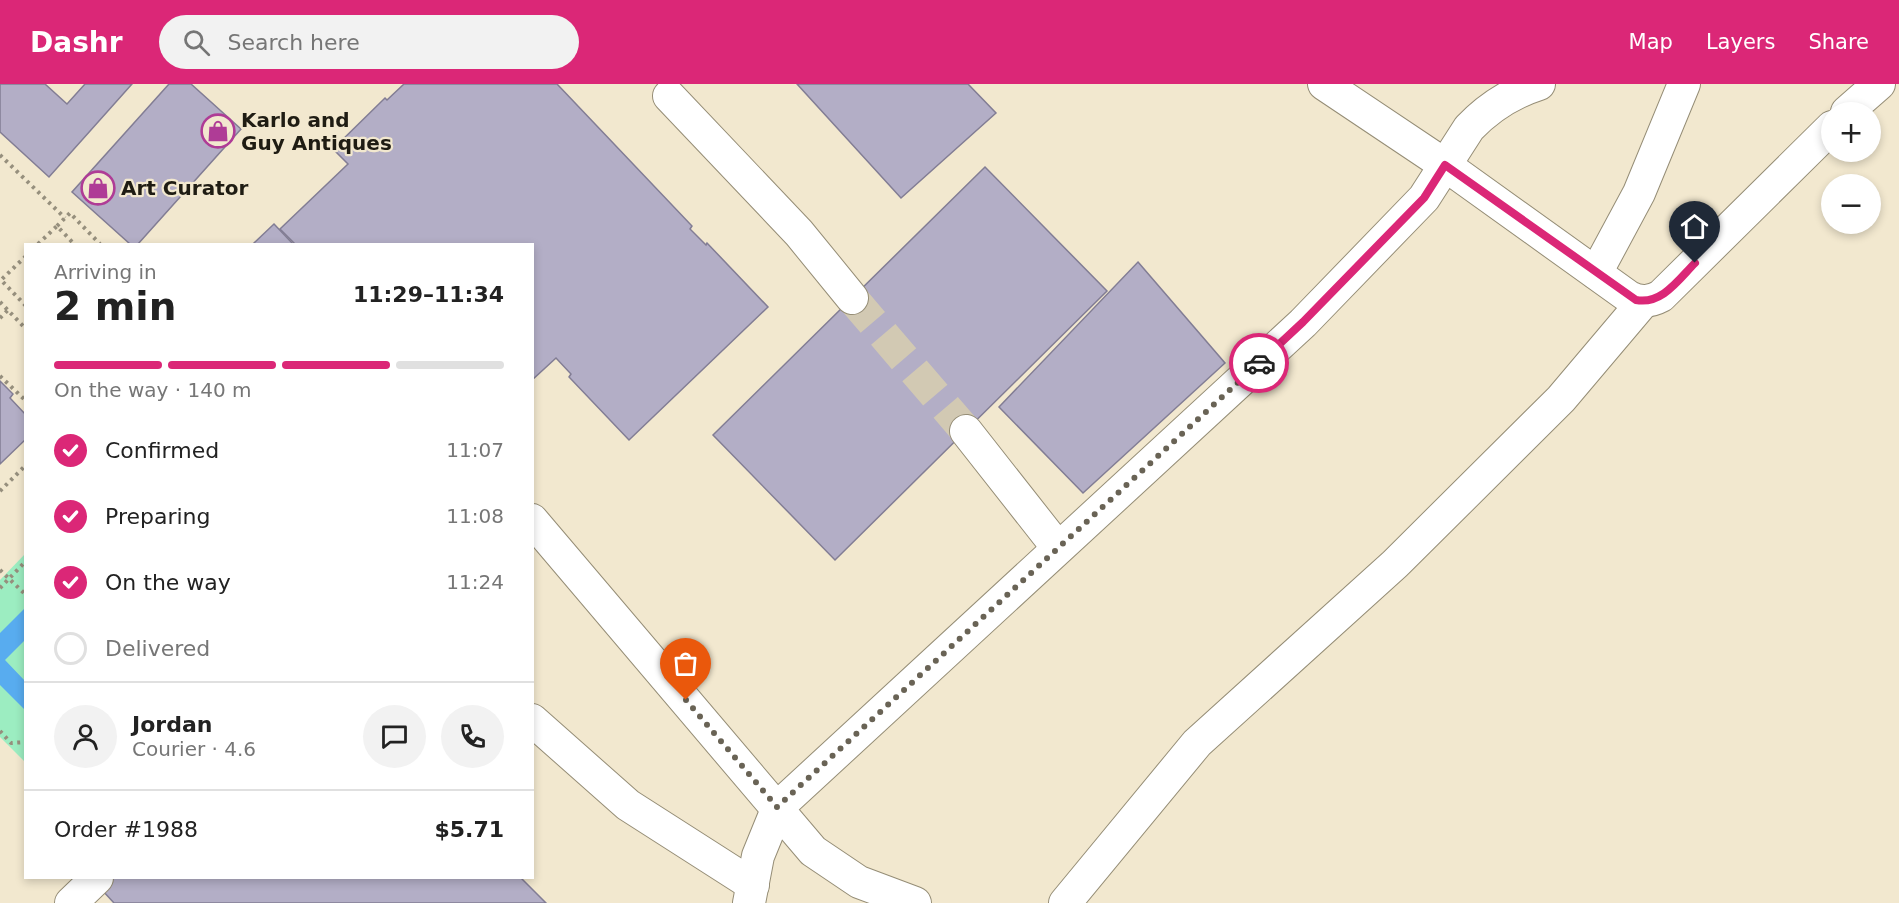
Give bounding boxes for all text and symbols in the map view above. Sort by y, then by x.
search box [159,15,579,69]
text: Dashr [30,26,123,59]
icon: search [180,26,213,59]
text: Search here [228,30,360,55]
text: Map [1629,30,1673,54]
text: Layers [1706,30,1775,54]
text: Share [1808,30,1869,54]
map controls [1821,102,1881,234]
button: + [1821,102,1881,162]
place label: Karlo and Guy Antiques [241,108,392,155]
shop icon: Karlo and Guy Antiques [200,113,236,149]
shop icon: Art Curator [80,170,116,206]
button: − [1821,174,1881,234]
place label: Art Curator [121,176,248,200]
pin [1669,201,1720,263]
icon: home [1678,210,1711,243]
text: Arriving in [54,260,157,284]
text: 11:29–11:34 [353,282,504,307]
text: 2 min [54,284,176,329]
courier [1229,333,1289,393]
icon: car [1243,347,1276,380]
text: On the way · 140 m [54,378,252,402]
icon: check [54,434,87,467]
text: Confirmed [105,438,219,463]
text: 11:07 [446,438,504,462]
icon: check [54,500,87,533]
text: Preparing [105,504,211,529]
text: 11:08 [446,504,504,528]
icon: check [54,566,87,599]
text: On the way [105,570,231,595]
text: 11:24 [446,570,504,594]
text: Delivered [105,636,210,661]
pin [660,638,711,700]
icon: bag [669,647,702,680]
button: person [54,705,117,768]
button: chat [363,705,426,768]
button: phone [441,705,504,768]
text: Jordan [132,712,212,737]
text: Courier · 4.6 [132,737,256,761]
text: Order #1988 [54,817,198,842]
text: $5.71 [434,817,504,842]

